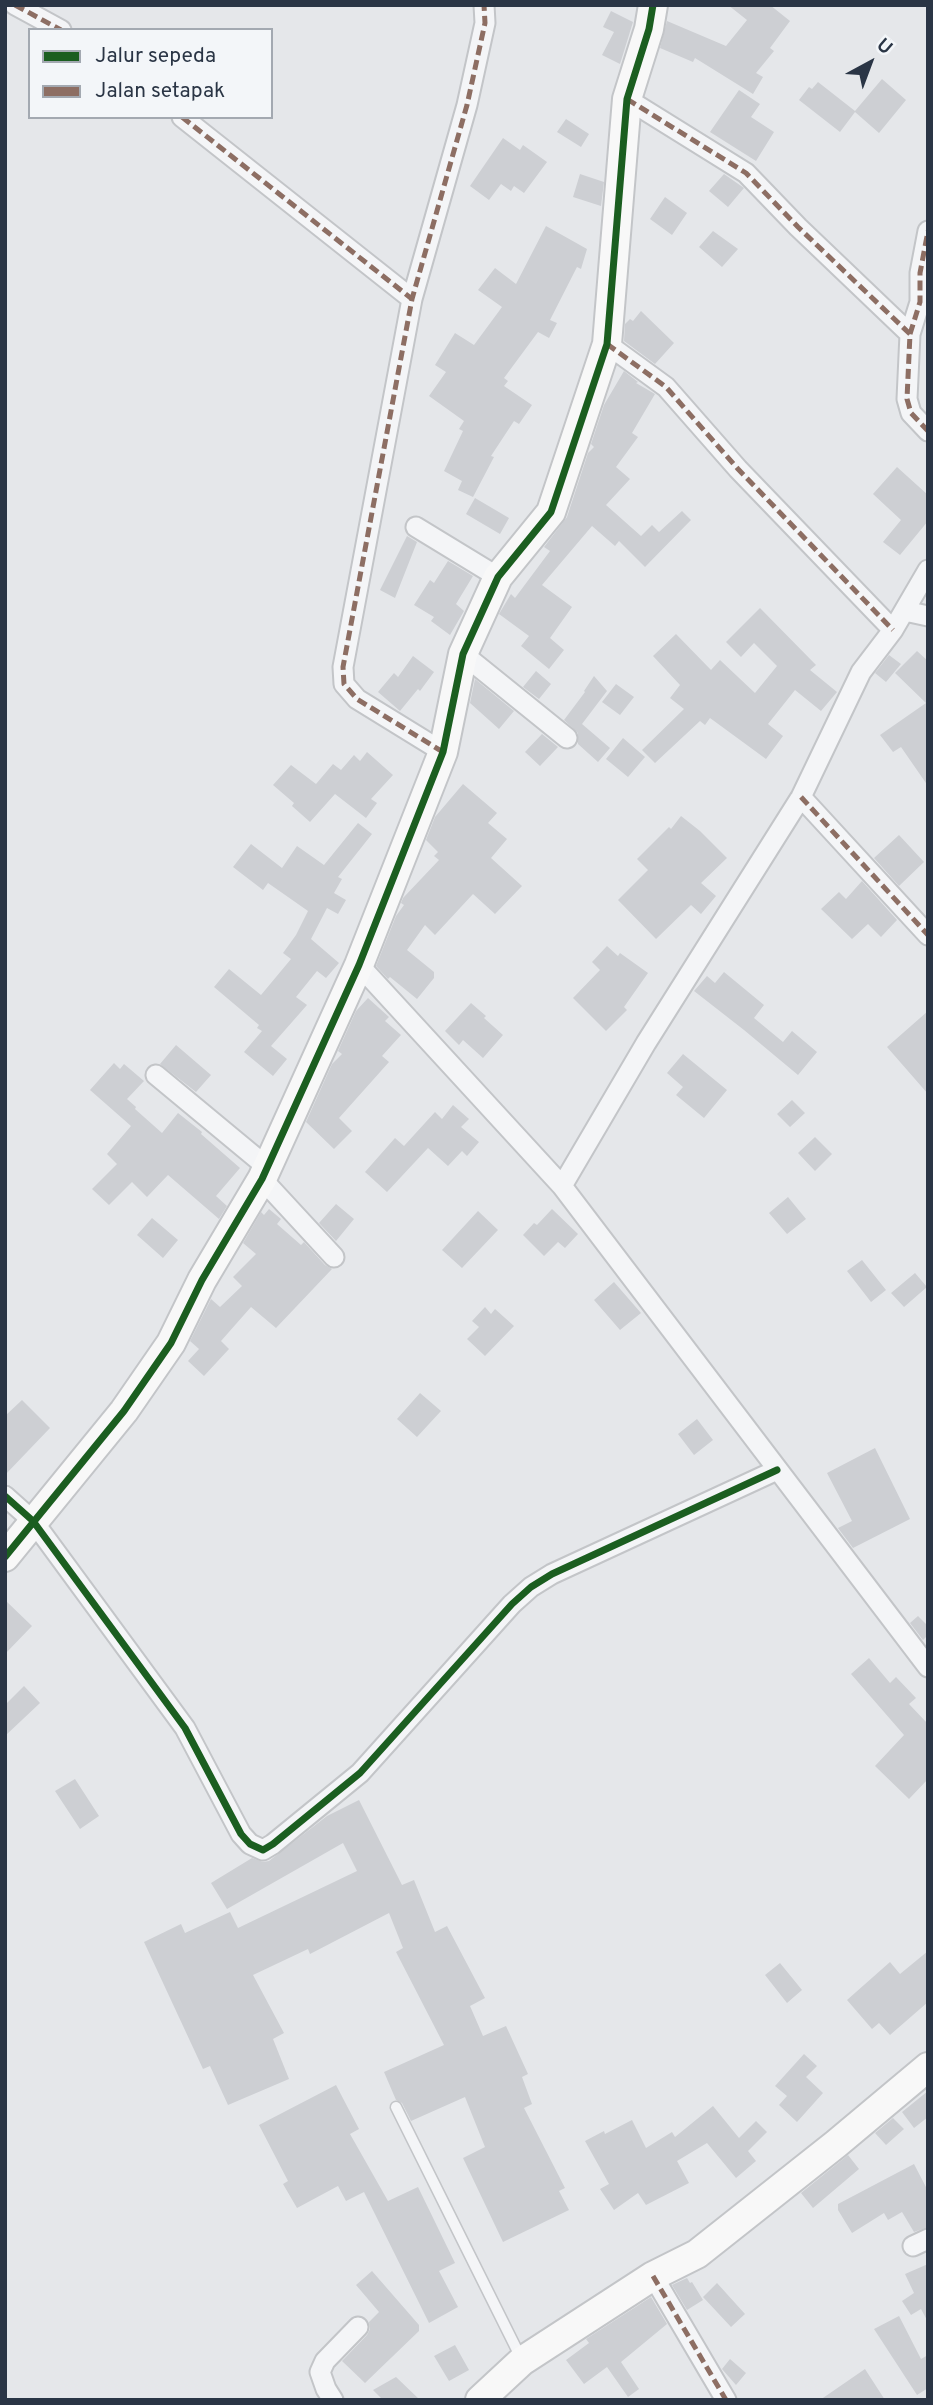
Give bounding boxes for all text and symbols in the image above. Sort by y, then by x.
legend [28,28,273,119]
north arrow [835,28,905,98]
text: U [871,34,897,61]
text: Jalur sepeda [95,43,216,70]
text: Jalan setapak [95,78,225,105]

